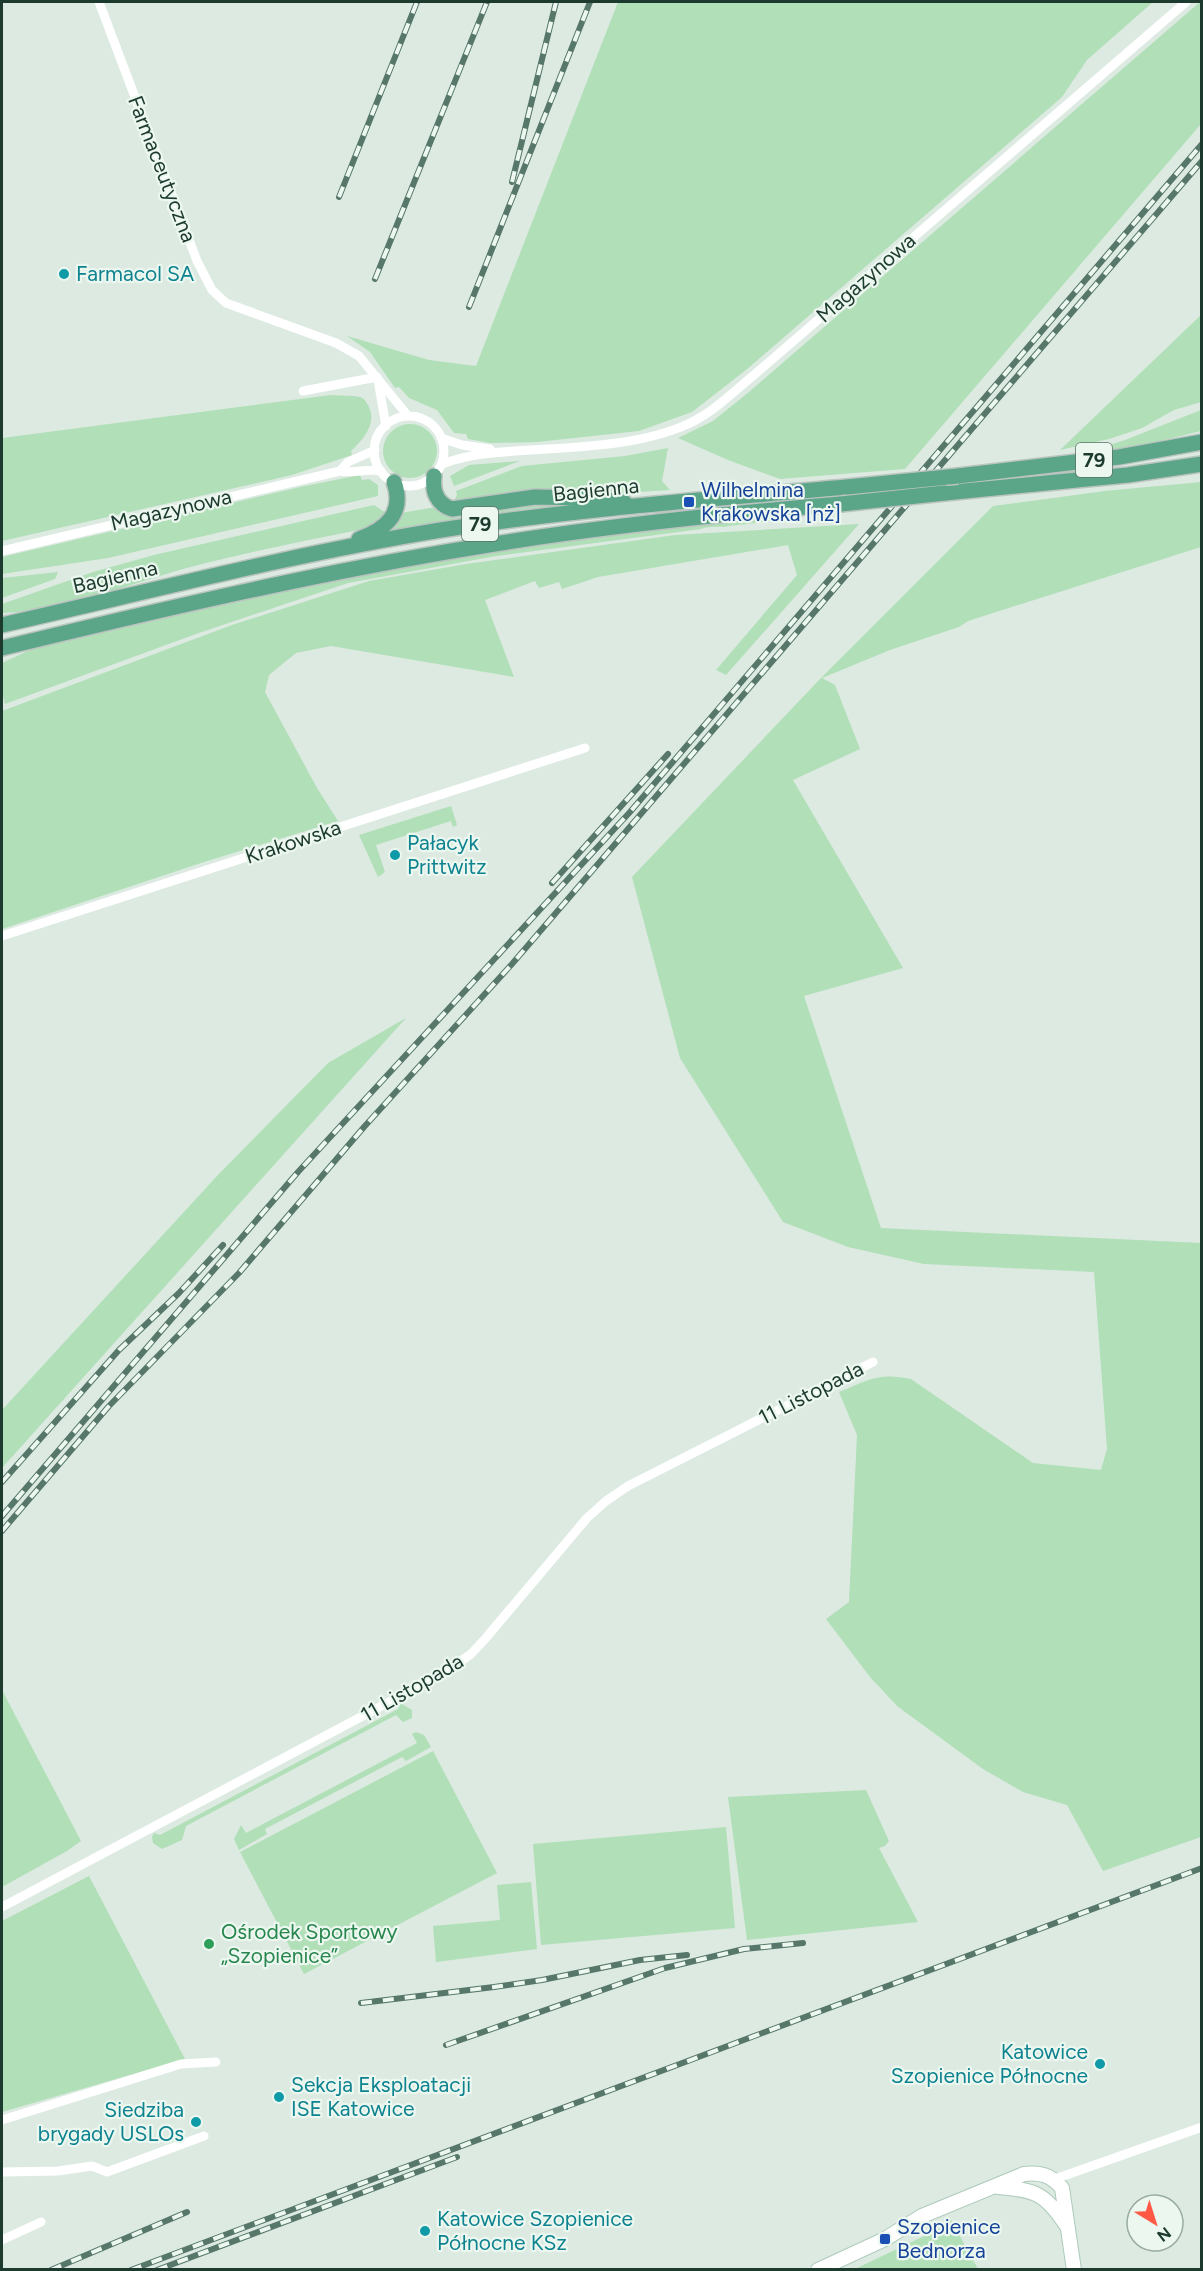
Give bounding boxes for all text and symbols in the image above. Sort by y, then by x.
street label: Farmaceutyczna [123,92,202,246]
street label: Magazynowa [811,228,920,328]
place label: Farmacol SA [76,261,194,286]
marker: Farmacol SA [57,267,71,281]
road number: 79 [1076,443,1112,477]
street label: Bagienna [552,473,640,506]
place label: Wilhelmina Krakowska [nż] [701,477,841,526]
street label: Magazynowa [108,483,234,536]
marker: Wilhelmina Krakowska [nż] [682,495,696,509]
road number: 79 [462,507,498,541]
street label: Bagienna [70,555,160,598]
street label: Krakowska [242,814,344,869]
place label: Pałacyk Prittwitz [407,830,487,879]
marker: Pałacyk Prittwitz [388,848,402,862]
street label: 11 Listopada [754,1355,867,1430]
street label: 11 Listopada [356,1648,468,1727]
place label: Ośrodek Sportowy „Szopienice” [221,1919,397,1968]
marker: Ośrodek Sportowy „Szopienice” [202,1937,216,1951]
place label: Katowice Szopienice Północne [891,2039,1088,2088]
marker: Katowice Szopienice Północne [1093,2057,1107,2071]
place label: Sekcja Eksploatacji ISE Katowice [291,2072,471,2121]
marker: Sekcja Eksploatacji ISE Katowice [272,2090,286,2104]
place label: Siedziba brygady USLOs [38,2097,184,2146]
marker: Siedziba brygady USLOs [189,2115,203,2129]
north arrow [1125,2193,1185,2253]
place label: Katowice Szopienice Północne KSz [437,2206,633,2255]
place label: Szopienice Bednorza [897,2214,1001,2263]
text: N [1153,2223,1175,2246]
marker: Katowice Szopienice Północne KSz [418,2224,432,2238]
marker: Szopienice Bednorza [878,2232,892,2246]

